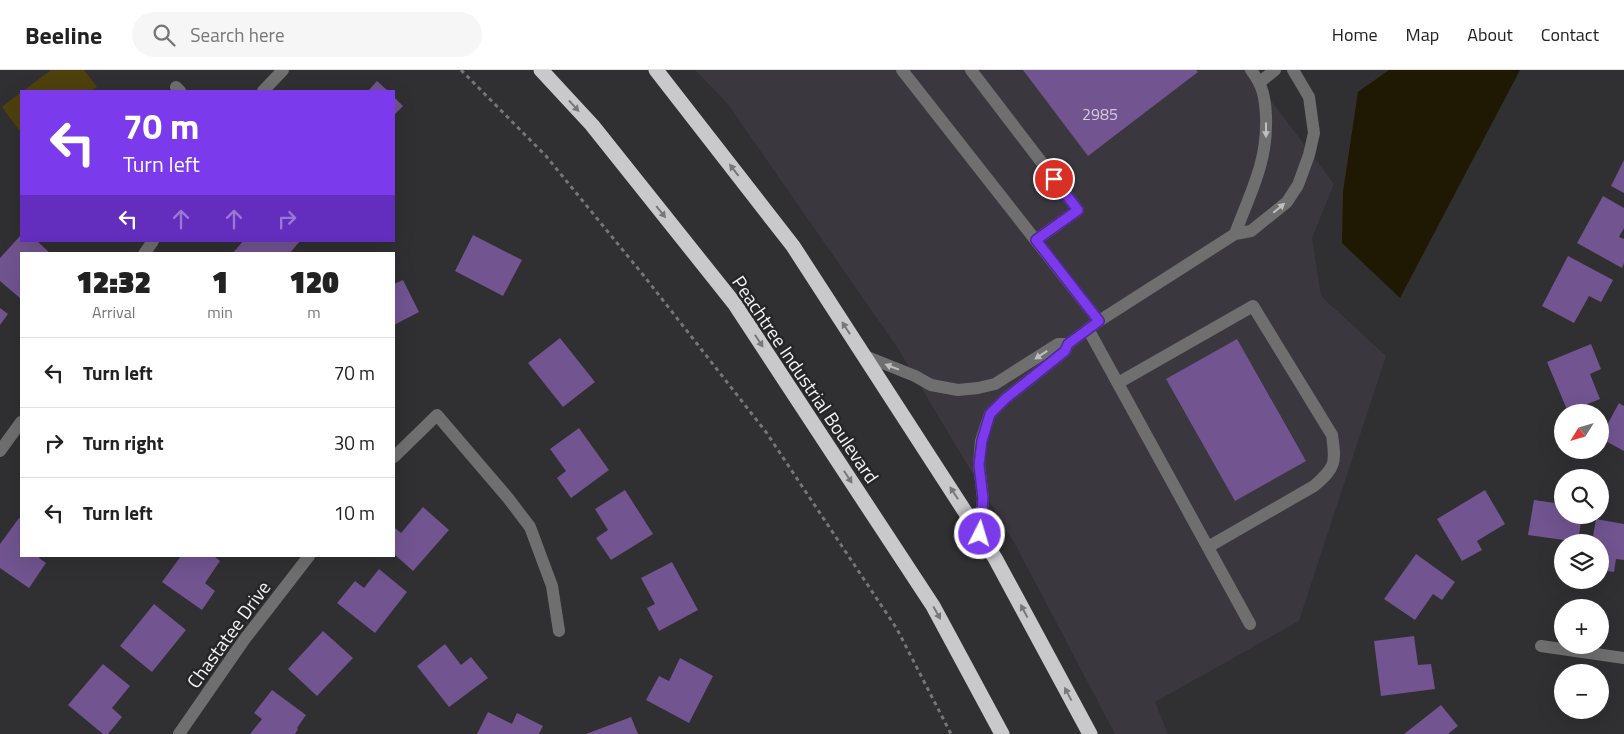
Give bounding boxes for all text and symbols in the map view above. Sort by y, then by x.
search box [132,12,482,57]
text: Beeline [25,17,102,53]
text: Search here [190,20,285,49]
icon: search [150,21,178,49]
text: Home [1332,21,1378,48]
text: Map [1406,21,1439,48]
text: About [1467,21,1513,48]
text: Contact [1541,21,1599,48]
text: 70 m [123,99,199,153]
one-way arrow [568,99,580,111]
house number: 2985 [1082,102,1118,126]
icon: left [40,110,105,175]
one-way arrow [1262,122,1270,138]
text: Turn left [123,147,200,181]
pin [1033,158,1075,200]
one-way arrow [729,164,740,177]
icon: arrive [1040,165,1068,193]
one-way arrow [1272,203,1285,214]
icon: left [114,205,142,233]
icon: ahead [167,205,195,233]
icon: ahead [220,205,248,233]
icon: right [273,205,301,233]
one-way arrow [656,205,667,218]
text: 12:32 [76,259,151,305]
text: 1 [212,259,228,305]
text: 120 [289,259,339,305]
street label: Peachtree Industrial Boulevard [725,269,887,489]
text: Arrival [92,300,135,324]
text: min [207,300,233,324]
text: m [307,300,321,324]
one-way arrow [841,321,851,334]
one-way arrow [754,335,764,348]
one-way arrow [1034,350,1047,360]
text: Turn left [83,358,153,387]
text: 70 m [334,358,375,387]
icon: left [40,359,68,387]
one-way arrow [884,363,899,370]
north arrow [1554,404,1609,459]
map controls [1554,404,1609,719]
text: Turn right [83,428,164,457]
text: 30 m [334,428,375,457]
icon: right [40,429,68,457]
button: search [1554,469,1609,524]
one-way arrow [843,470,853,484]
one-way arrow [949,487,958,500]
text: Turn left [83,498,153,527]
text: 10 m [334,498,375,527]
icon: left [40,499,68,527]
position arrow [953,507,1005,559]
button: layers [1554,534,1609,589]
street label: Chastatee Drive [179,574,277,694]
button: + [1554,599,1609,654]
one-way arrow [1020,604,1028,618]
one-way arrow [933,606,941,621]
button: − [1554,664,1609,719]
one-way arrow [1064,687,1072,701]

